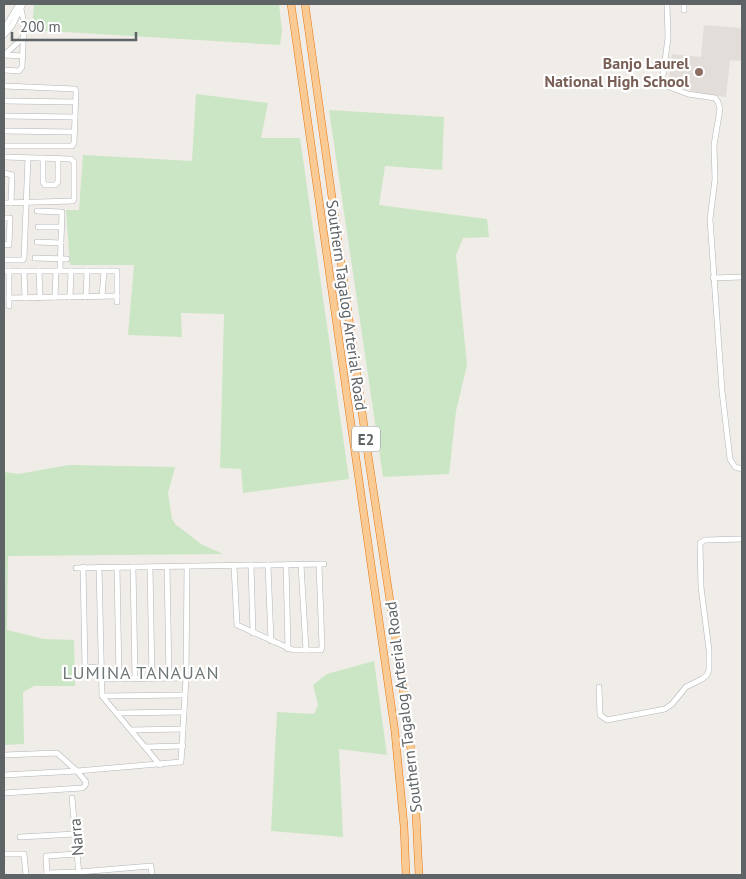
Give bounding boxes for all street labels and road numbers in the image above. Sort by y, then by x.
street label: Southern Tagalog Arterial Road [322,198,372,412]
road number: E2 [352,426,380,452]
street label: Southern Tagalog Arterial Road [380,600,426,814]
street label: Narra [64,817,88,857]

